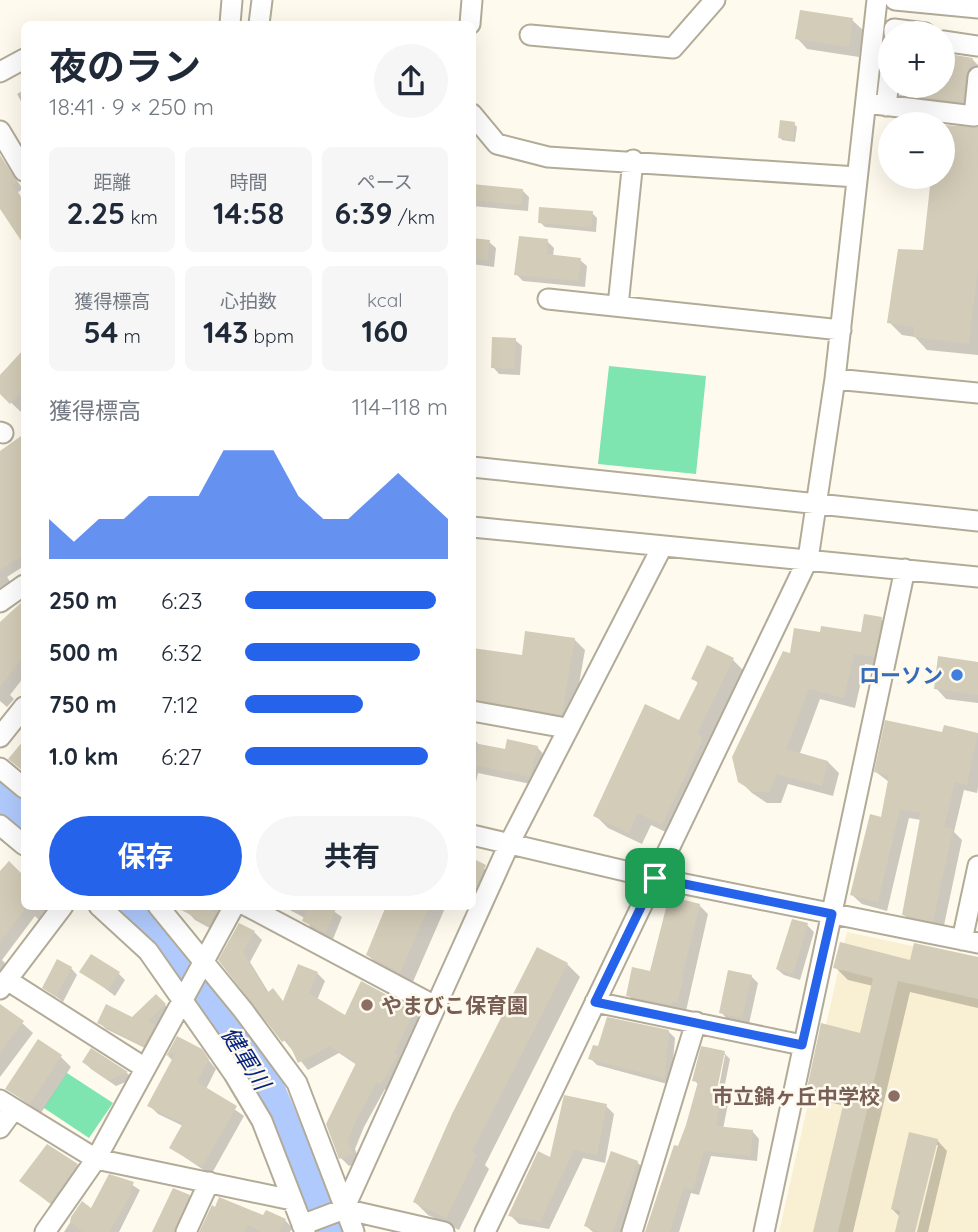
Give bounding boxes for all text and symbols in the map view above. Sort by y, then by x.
map controls [878,21,955,189]
button: + [878,21,955,98]
text: 夜のラン [49,42,201,90]
button: share [374,44,448,118]
text: 18:41 · 9 × 250 m [49,92,214,121]
button: − [878,112,955,189]
text: 距離 [93,170,131,194]
text: 時間 [229,170,268,194]
text: ペース [357,170,413,194]
text: 2.25 [66,194,125,232]
text: 14:58 [213,194,284,232]
text: 6:39 [335,194,392,232]
text: km [125,205,158,229]
text: /km [392,205,435,229]
text: kcal [367,288,403,312]
text: 獲得標高 [74,289,150,313]
text: 心拍数 [220,289,277,313]
text: 160 [361,312,408,350]
text: 54 [83,313,118,351]
text: 143 [203,313,248,351]
text: m [118,324,141,348]
text: bpm [248,324,294,348]
text: 114–118 m [352,392,448,421]
text: 獲得標高 [49,396,141,425]
text: 250 m [49,586,117,615]
text: 6:23 [161,586,202,615]
text: 500 m [49,638,118,667]
text: 6:32 [161,638,202,667]
place label: ローソン [859,662,943,688]
marker: ローソン [949,667,965,683]
text: 750 m [49,690,117,719]
text: 7:12 [161,690,198,719]
text: 1.0 km [49,742,119,771]
text: 6:27 [161,742,202,771]
button: 保存 [49,816,242,896]
button: 共有 [256,816,448,896]
pin [625,848,685,908]
icon: arrive [636,859,674,897]
place label: やまびこ保育園 [381,992,528,1018]
marker: やまびこ保育園 [359,997,375,1013]
water label: 健軍川 [215,1021,278,1097]
place label: 市立錦ヶ丘中学校 [712,1083,880,1109]
marker: 市立錦ヶ丘中学校 [886,1088,902,1104]

